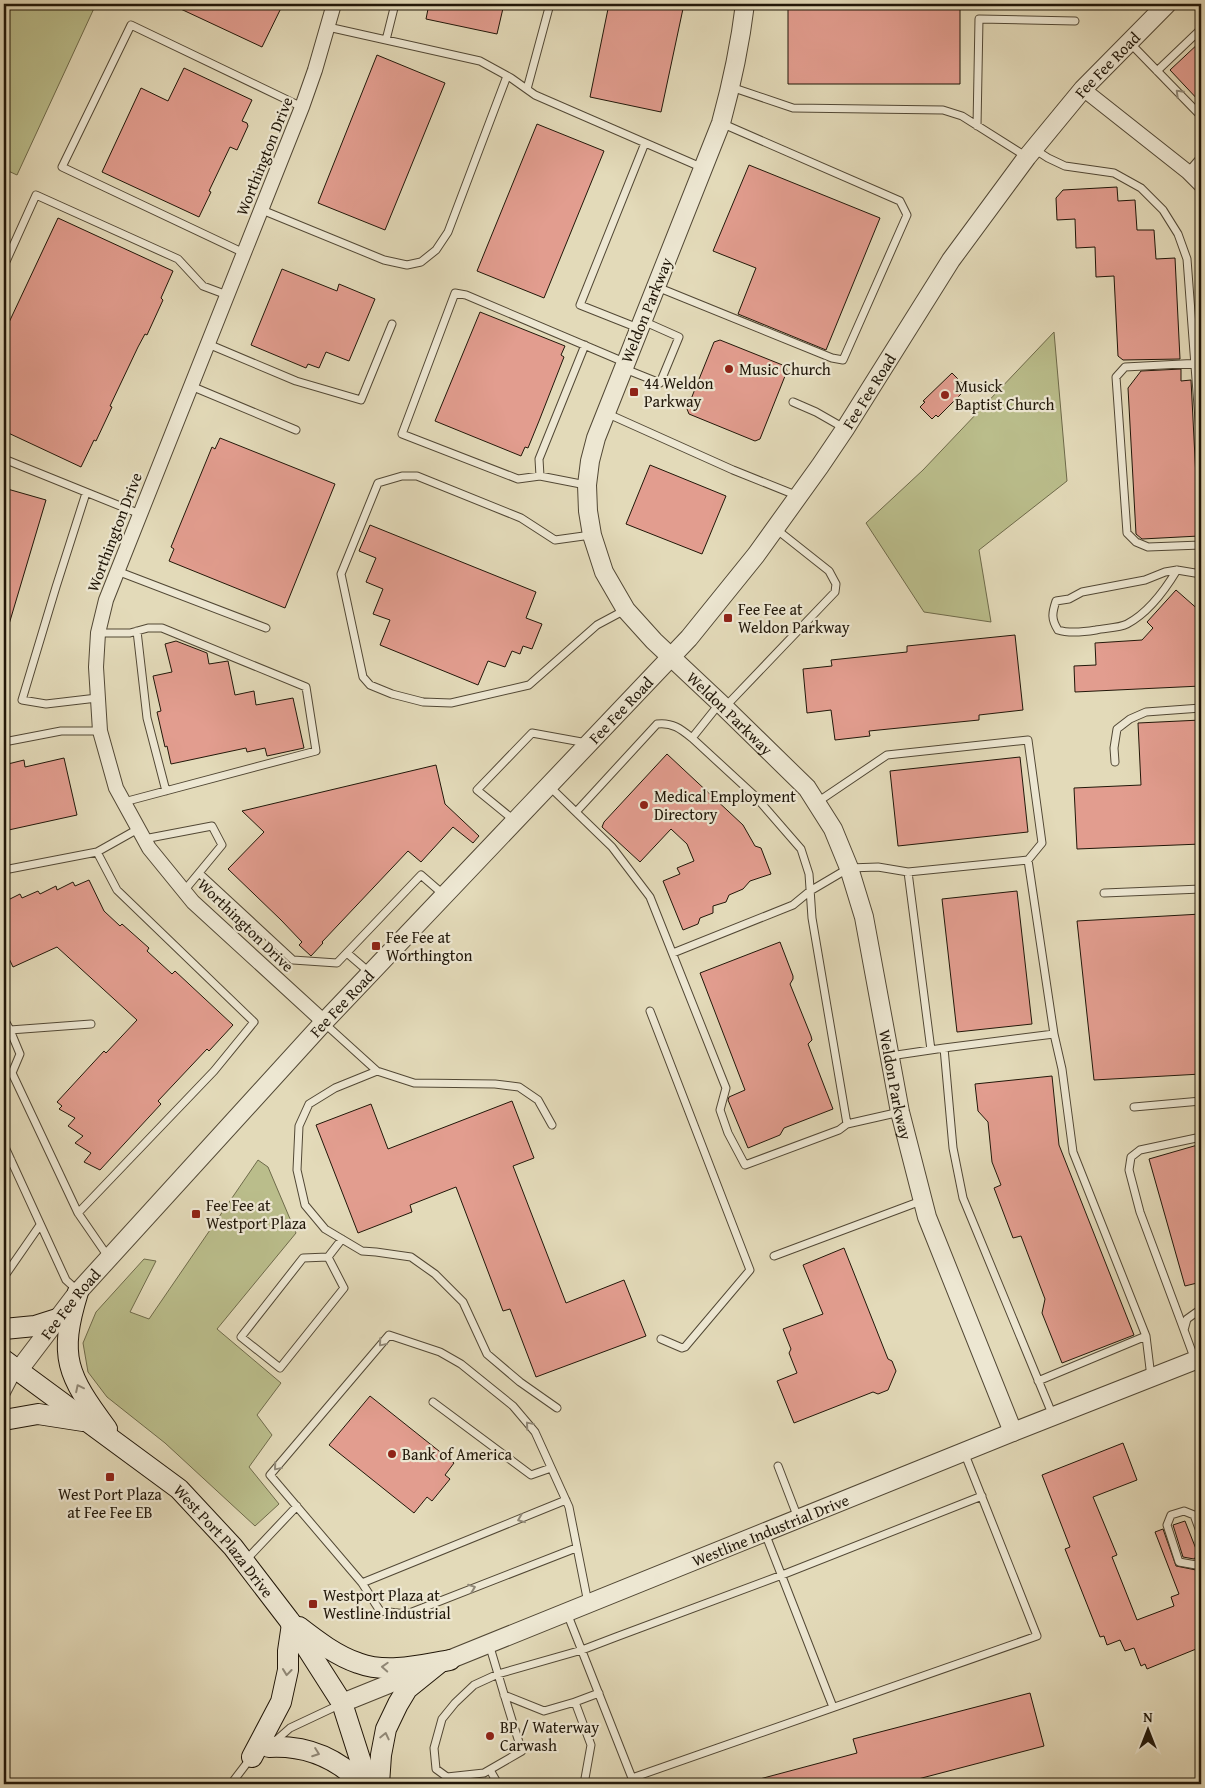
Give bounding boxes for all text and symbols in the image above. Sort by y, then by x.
street label: Fee Fee Road [1068,26,1146,103]
one-way arrow [1176,90,1185,99]
street label: Worthington Drive [229,93,299,219]
street label: Weldon Parkway [614,254,678,366]
street label: Fee Fee Road [836,348,902,433]
place label: Music Church [739,357,831,381]
marker: Music Church [723,363,735,375]
place label: 44 Weldon Parkway [644,371,714,413]
place label: Musick Baptist Church [955,374,1054,416]
marker: 44 Weldon Parkway [628,386,640,398]
marker: Musick Baptist Church [939,389,951,401]
street label: Worthington Drive [80,469,148,595]
place label: Fee Fee at Weldon Parkway [738,597,850,639]
marker: Fee Fee at Weldon Parkway [722,612,734,624]
street label: Weldon Parkway [681,666,779,761]
street label: Fee Fee Road [583,671,659,749]
place label: Medical Employment Directory [654,784,796,826]
marker: Medical Employment Directory [638,799,650,811]
street label: Worthington Drive [192,873,300,977]
place label: Fee Fee at Worthington [386,925,473,967]
marker: Fee Fee at Worthington [370,940,382,952]
street label: Fee Fee Road [304,964,380,1043]
street label: Weldon Parkway [873,1028,919,1142]
place label: Fee Fee at Westport Plaza [206,1193,307,1235]
marker: Fee Fee at Westport Plaza [190,1208,202,1220]
street label: Fee Fee Road [34,1263,106,1344]
one-way arrow [379,1337,388,1346]
one-way arrow [75,1384,86,1393]
one-way arrow [525,1421,534,1430]
place label: Bank of America [402,1442,513,1466]
marker: Bank of America [386,1448,398,1460]
one-way arrow [274,1461,283,1470]
marker: West Port Plaza at Fee Fee EB [104,1471,116,1483]
street label: West Port Plaza Drive [168,1479,280,1603]
place label: West Port Plaza at Fee Fee EB [58,1482,162,1524]
street label: Westline Industrial Drive [688,1488,852,1572]
one-way arrow [517,1512,526,1523]
place label: Westport Plaza at Westline Industrial [323,1583,451,1625]
one-way arrow [467,1584,476,1595]
marker: Westport Plaza at Westline Industrial [307,1598,319,1610]
one-way arrow [381,1662,388,1672]
one-way arrow [282,1669,293,1677]
north arrow [1122,1706,1172,1756]
text: N [1143,1707,1153,1727]
place label: BP / Waterway Carwash [500,1715,599,1757]
marker: BP / Waterway Carwash [484,1730,496,1742]
one-way arrow [379,1732,390,1741]
one-way arrow [312,1747,320,1757]

